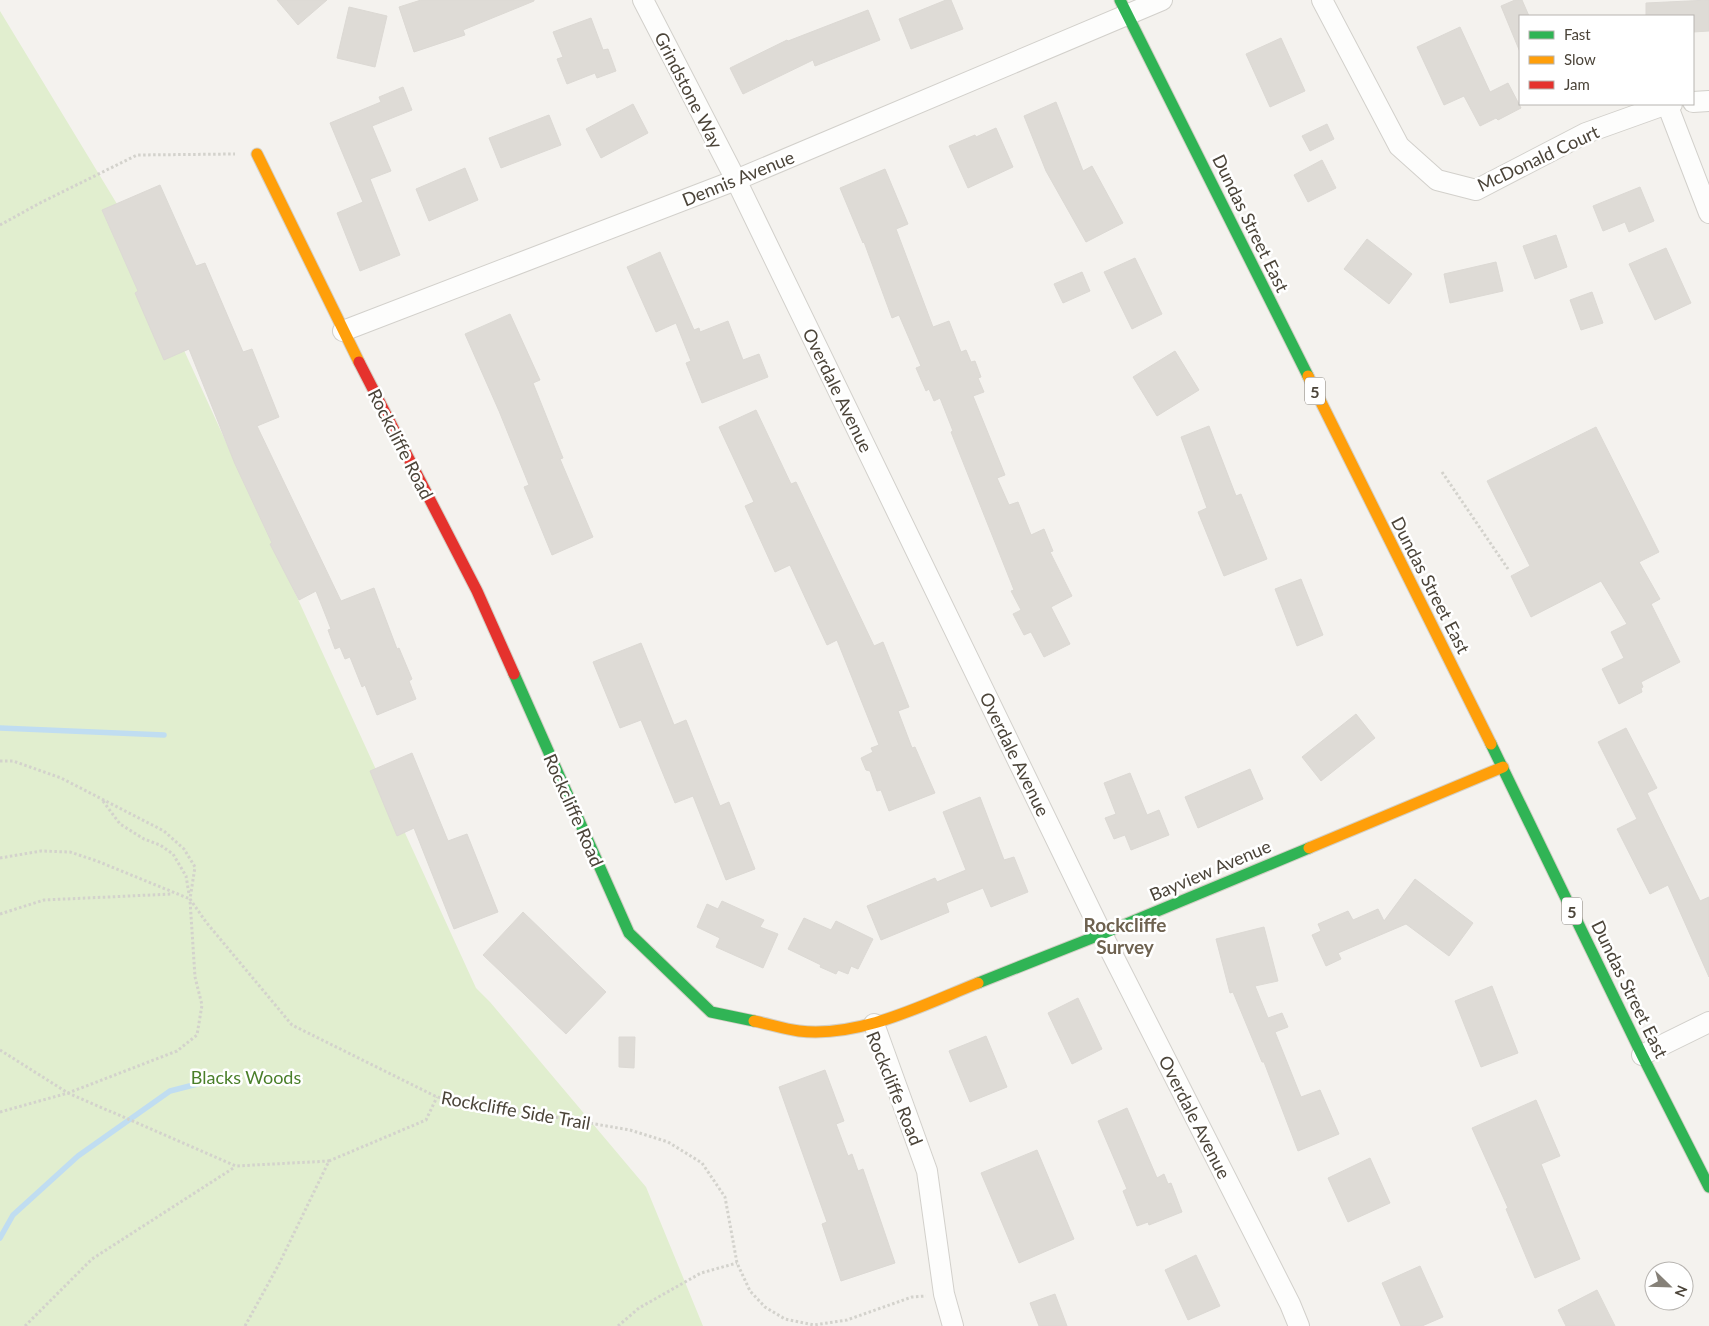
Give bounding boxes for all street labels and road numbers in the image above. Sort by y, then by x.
street label: Grindstone Way [650,28,728,153]
street label: McDonald Court [1474,120,1603,196]
street label: Dennis Avenue [679,146,797,210]
street label: Dundas Street East [1208,151,1294,296]
street label: Overdale Avenue [798,324,878,456]
road number: 5 [1305,378,1325,404]
street label: Rockcliffe Road [364,385,438,503]
street label: Dundas Street East [1387,513,1475,658]
street label: Overdale Avenue [975,688,1055,820]
street label: Rockcliffe Road [539,750,609,870]
street label: Bayview Avenue [1146,834,1274,906]
road number: 5 [1562,898,1582,924]
street label: Dundas Street East [1587,917,1673,1062]
street label: Rockcliffe Road [862,1028,928,1148]
street label: Overdale Avenue [1154,1052,1236,1182]
street label: Rockcliffe Side Trail [440,1086,592,1134]

